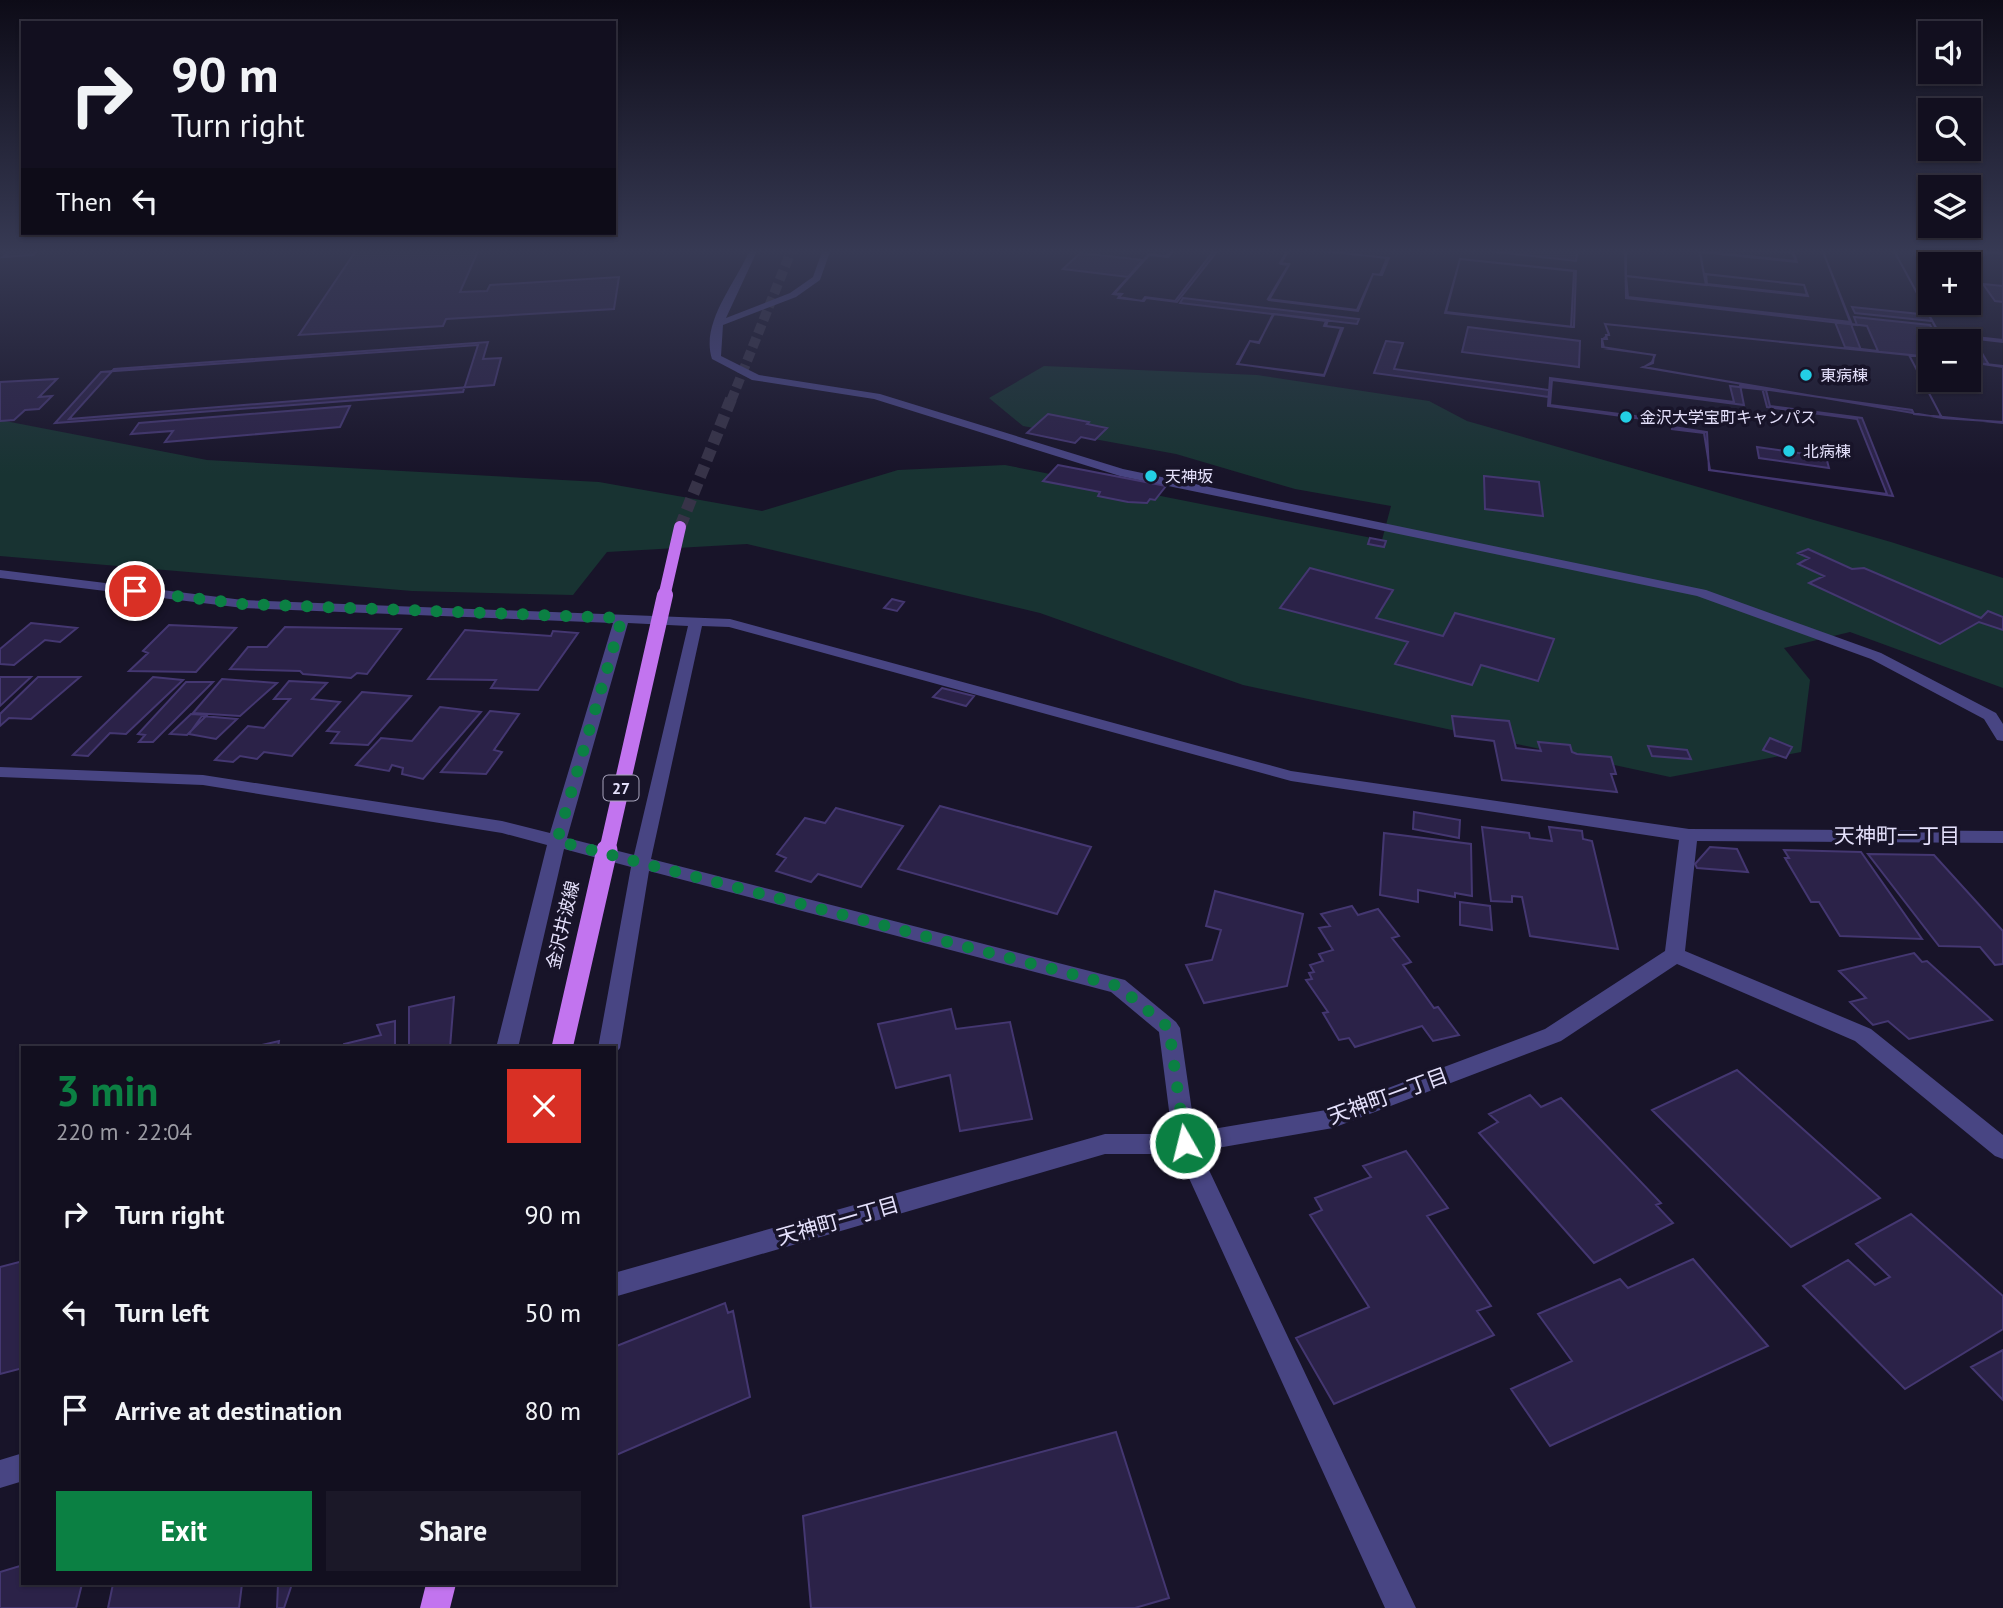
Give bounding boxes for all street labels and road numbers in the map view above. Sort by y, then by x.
road number: 27 [604,776,638,800]
street label: 天神町一丁目 [1834,822,1960,849]
street label: 金沢井波線 [541,878,584,971]
street label: 天神町一丁目 [1324,1061,1452,1130]
street label: 天神町一丁目 [774,1190,902,1251]

